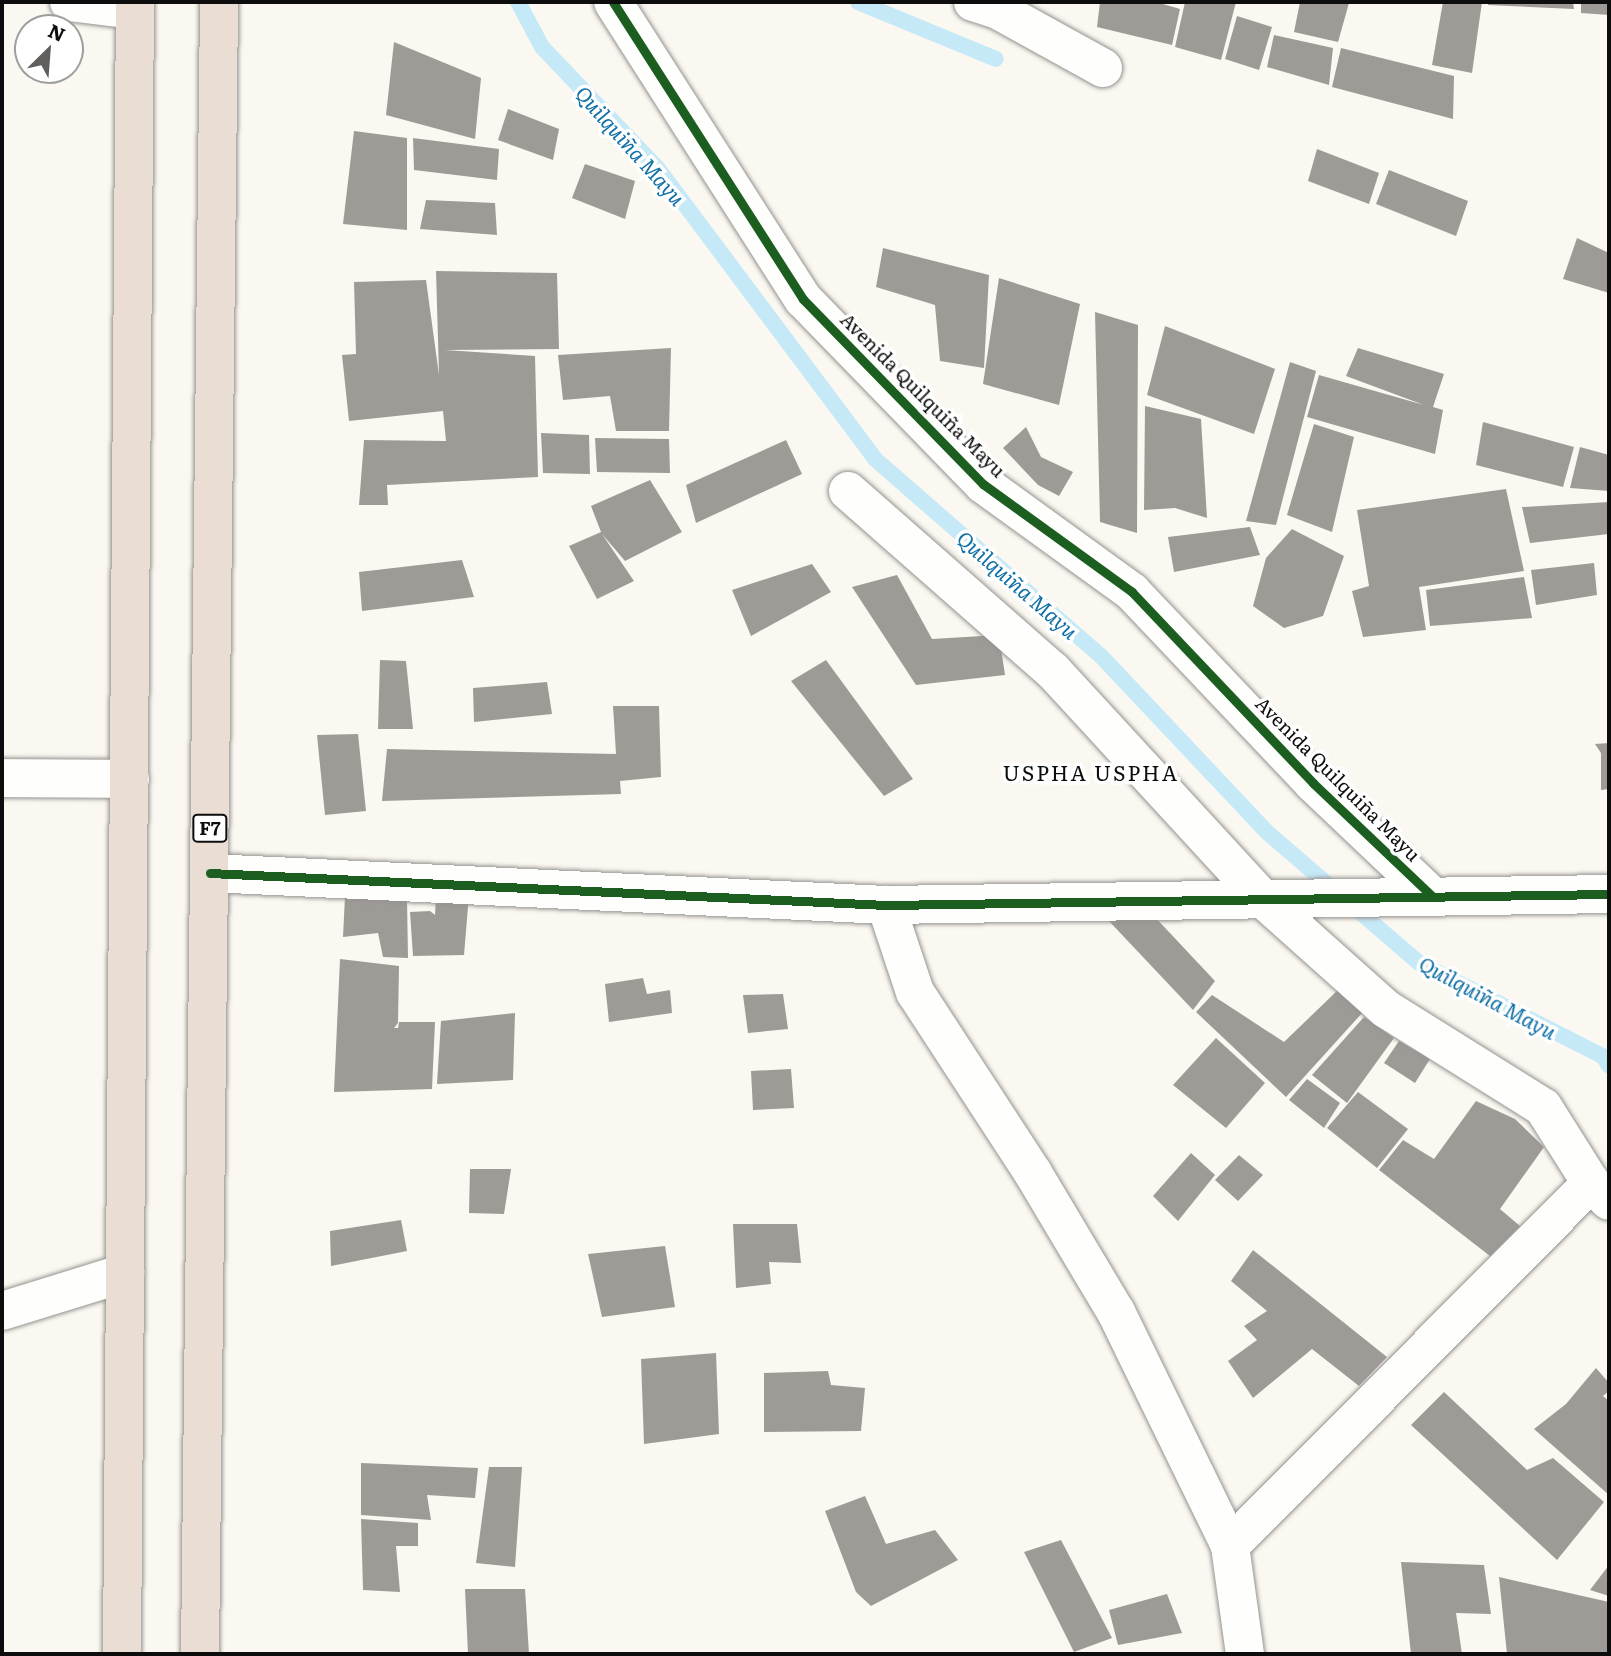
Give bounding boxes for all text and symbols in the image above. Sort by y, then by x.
north arrow [14,14,84,84]
text: N [44,16,70,48]
water label: Quilquiña Mayu [571,80,691,210]
street label: Avenida Quilquiña Mayu [836,308,1010,482]
water label: Quilquiña Mayu [952,525,1084,643]
street label: Avenida Quilquiña Mayu [1251,692,1425,866]
district label: USPHA USPHA [1004,759,1178,785]
road number: F7 [191,814,229,842]
water label: Quilquiña Mayu [1415,950,1561,1044]

